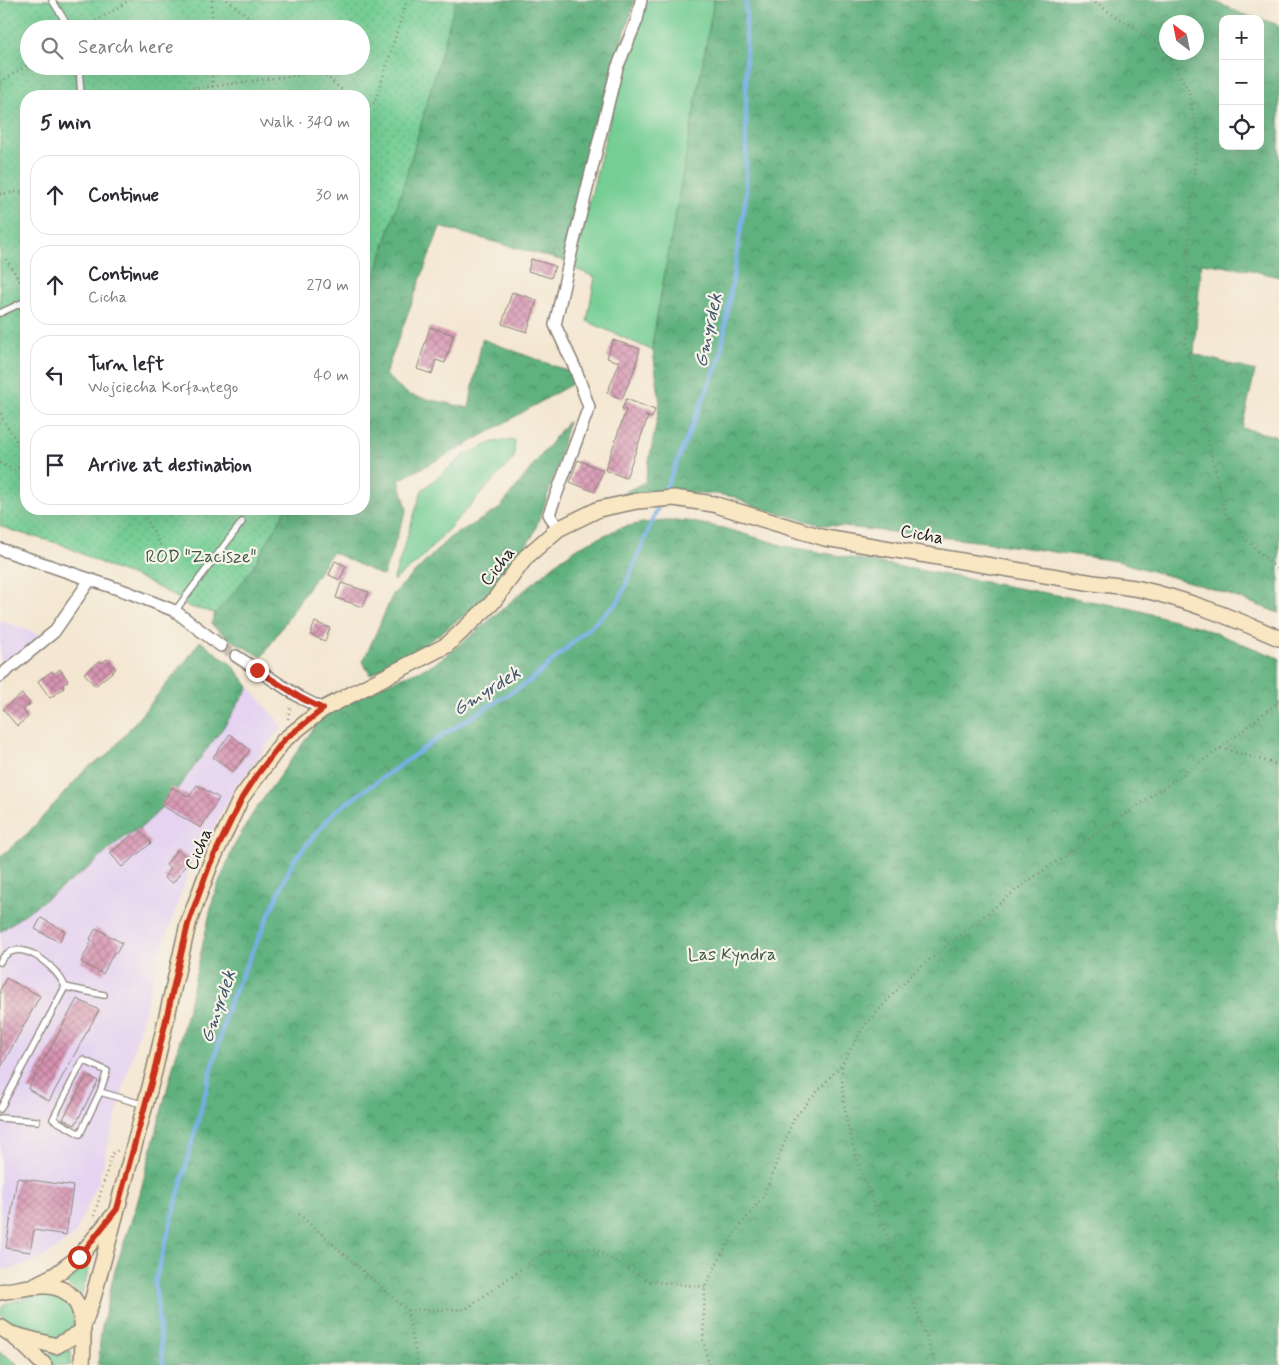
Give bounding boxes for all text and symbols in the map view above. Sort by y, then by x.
north arrow [1159,15,1204,60]
map controls [1219,15,1264,150]
button: + [1219,15,1264,60]
search box [20,20,370,75]
icon: search [38,34,66,62]
text: Search here [78,35,174,60]
button: − [1219,60,1264,105]
button: locate [1219,105,1264,150]
text: 5 min [40,109,92,137]
text: Walk · 340 m [260,112,350,133]
icon: ahead [41,181,69,209]
text: Continue [88,183,159,208]
text: 30 m [316,185,349,206]
text: Continue [88,262,159,287]
icon: ahead [41,271,69,299]
text: 270 m [306,275,349,296]
text: Cicha [88,287,127,308]
water label: Gmyrdek [688,290,729,370]
text: Turn left [88,352,164,377]
icon: left [41,361,69,389]
text: 40 m [313,365,349,386]
text: Wojciecha Korfantego [88,377,238,398]
icon: arrive [41,451,69,479]
text: Arrive at destination [88,453,252,478]
street label: Cicha [898,519,945,551]
street label: Cicha [475,542,521,591]
park label: ROD "Zacisze" [146,545,256,569]
route end [246,659,269,682]
water label: Gmyrdek [448,660,526,722]
street label: Cicha [179,825,219,874]
park label: Las Kyndra [688,943,776,967]
water label: Gmyrdek [194,966,243,1046]
route start [68,1246,91,1269]

